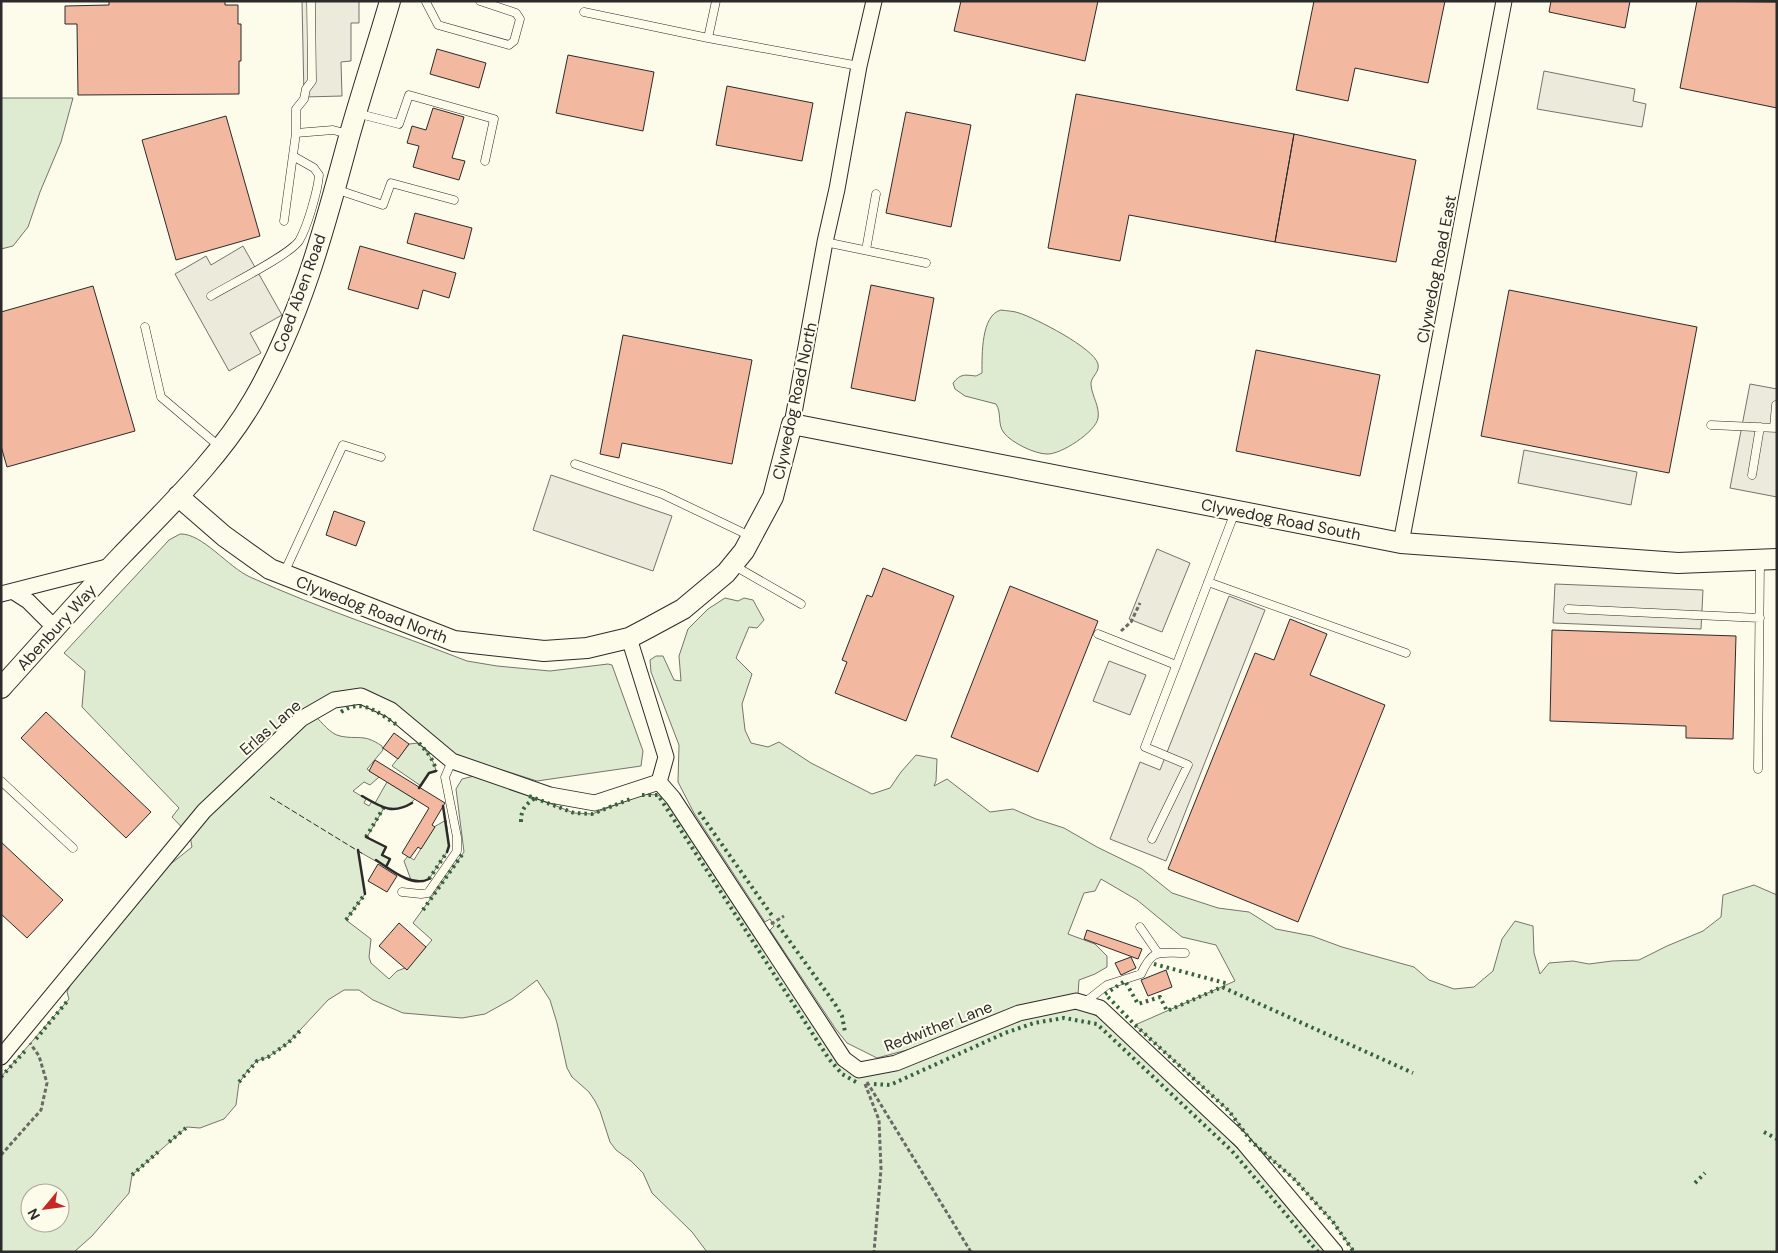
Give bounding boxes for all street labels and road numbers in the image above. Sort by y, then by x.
street label: Clywedog Road East [1412,193,1461,345]
street label: Coed Aben Road [268,231,331,355]
street label: Clywedog Road North [768,320,821,482]
street label: Clywedog Road South [1199,494,1363,545]
street label: Clywedog Road North [293,571,451,648]
street label: Abenbury Way [12,580,101,675]
street label: Erlas Lane [235,695,305,760]
street label: Redwither Lane [881,996,995,1057]

